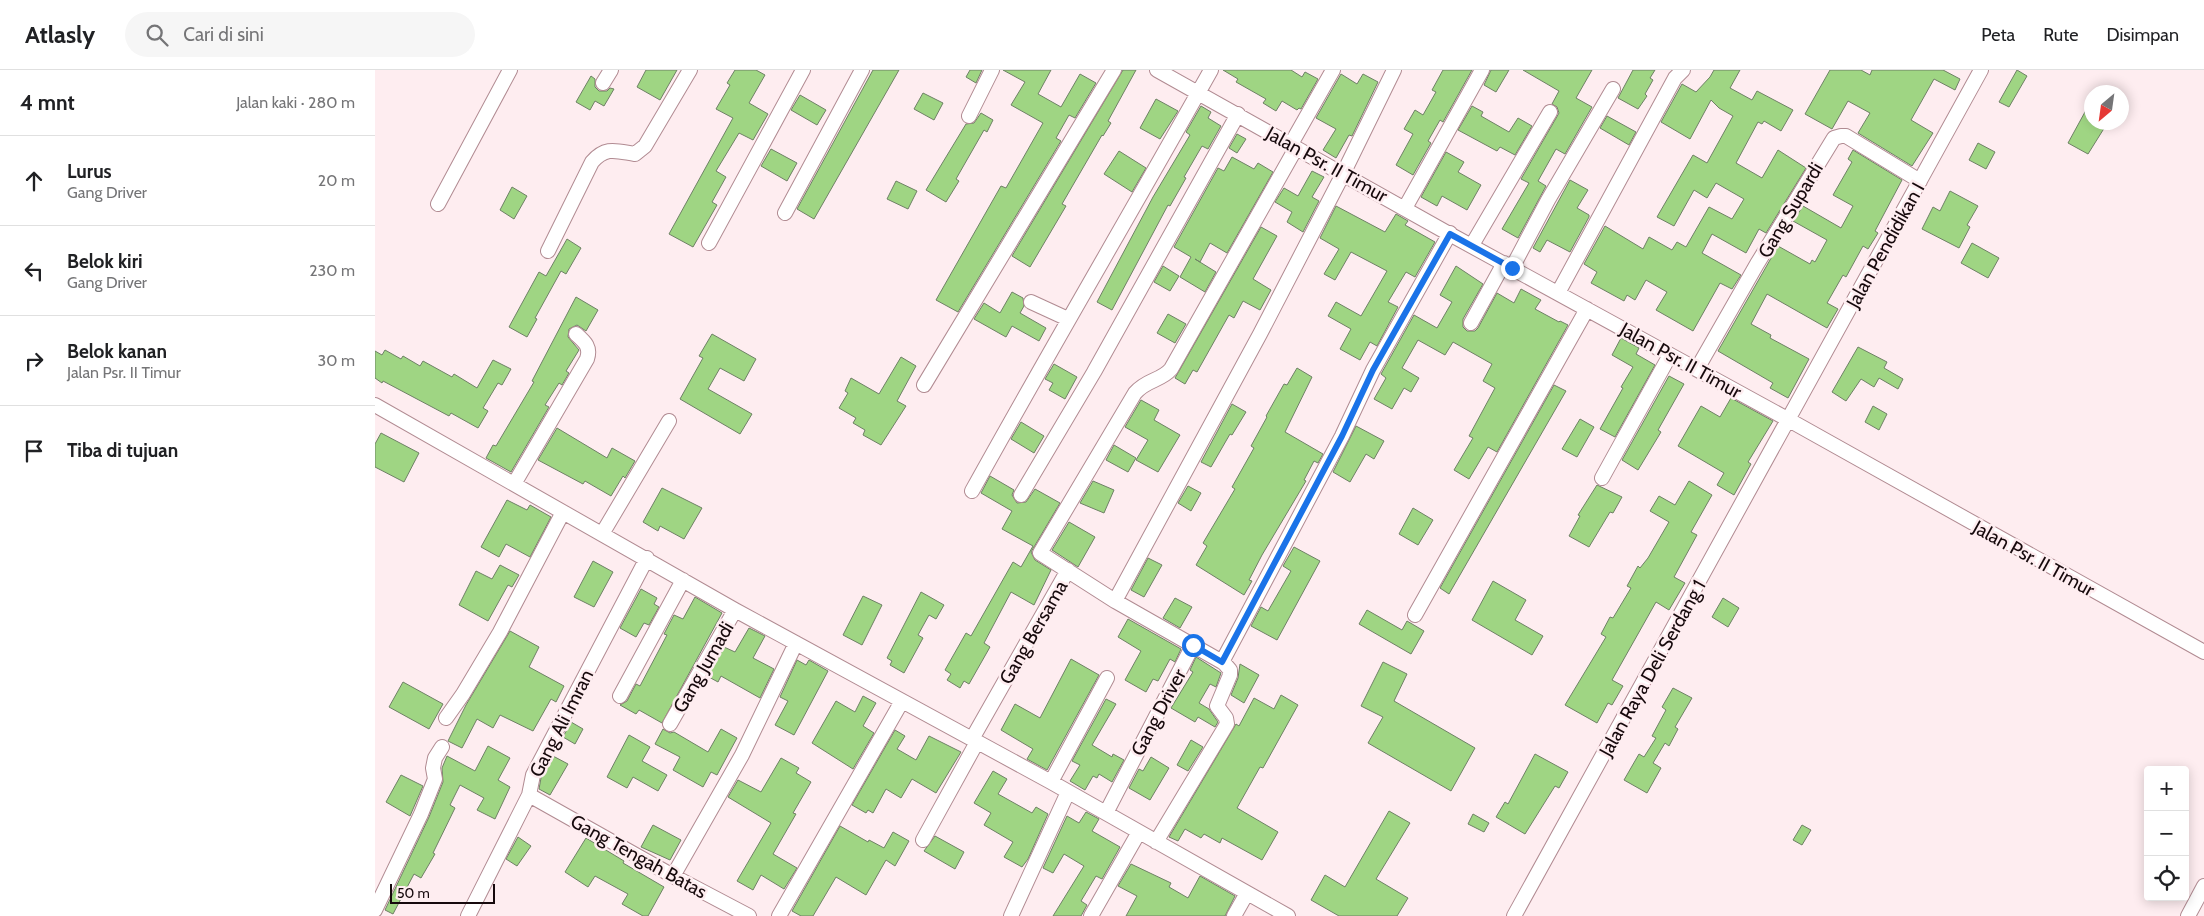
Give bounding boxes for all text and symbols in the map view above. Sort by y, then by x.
search box [125,12,475,57]
text: Atlasly [25,20,95,49]
icon: search [143,21,171,49]
text: Cari di sini [183,23,264,46]
text: Peta [1981,24,2015,46]
text: Rute [2043,24,2078,46]
text: Disimpan [2106,24,2179,46]
north arrow [2084,85,2129,130]
text: 4 mnt [20,90,75,115]
text: Jalan kaki · 280 m [236,93,355,112]
street label: Jalan Psr. II Timur [1261,121,1391,207]
street label: Gang Supardi [1753,158,1828,262]
text: Lurus [67,160,112,183]
icon: ahead [20,167,48,195]
text: 20 m [318,171,355,190]
street label: Jalan Pendidikan I [1841,179,1929,313]
text: Gang Driver [67,183,147,202]
text: Belok kiri [67,250,143,273]
icon: left [20,257,48,285]
route end [1501,257,1524,280]
text: 230 m [309,261,355,280]
text: Gang Driver [67,273,147,292]
street label: Jalan Psr. II Timur [1615,317,1745,403]
text: Belok kanan [67,340,167,363]
icon: right [20,347,48,375]
text: 30 m [318,351,355,370]
text: Jalan Psr. II Timur [67,363,181,382]
icon: arrive [20,437,48,465]
text: Tiba di tujuan [67,439,178,462]
street label: Jalan Psr. II Timur [1968,515,2098,601]
street label: Gang Bersama [994,576,1072,688]
street label: Jalan Raya Deli Serdang 1 [1594,576,1711,761]
street label: Gang Jumadi [668,618,739,717]
route start [1182,634,1205,657]
street label: Gang Driver [1126,665,1191,760]
street label: Gang Ali Imran [525,666,598,781]
map controls [2144,766,2189,901]
button: + [2144,766,2189,811]
street label: Gang Tengah Batas [567,810,711,903]
button: − [2144,811,2189,856]
button: locate [2144,856,2189,901]
scale bar [390,881,495,904]
text: 50 m [397,884,430,902]

